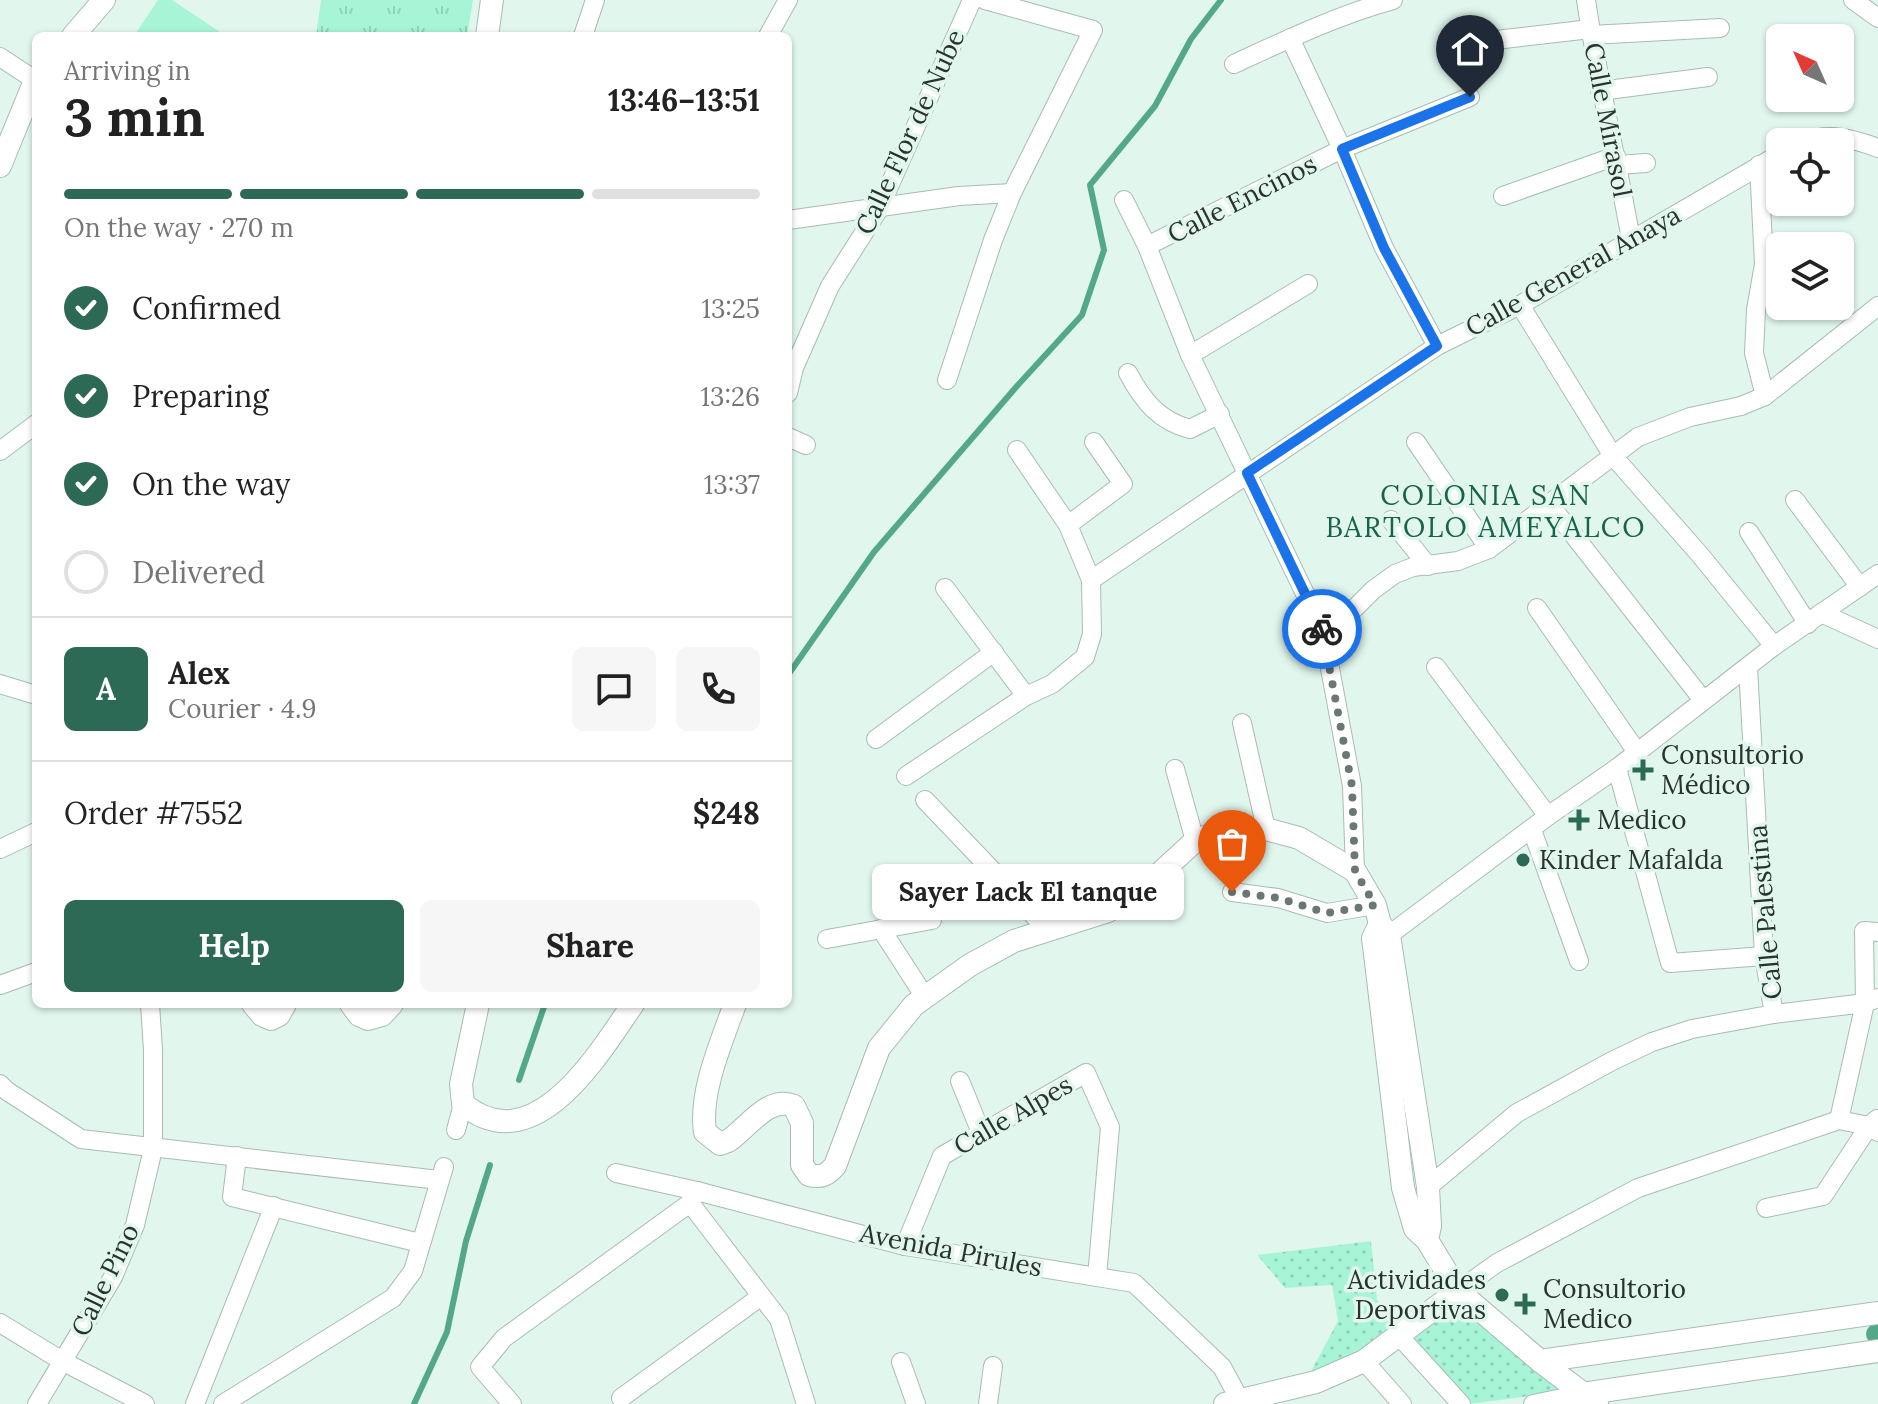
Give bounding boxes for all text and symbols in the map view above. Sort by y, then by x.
pin [1436,15,1504,97]
street label: Calle Flor de Nube [848,24,971,240]
north arrow [1766,24,1854,112]
map controls [1766,24,1854,320]
icon: home [1448,27,1492,71]
street label: Calle Mirasol [1577,40,1640,200]
text: Arriving in [64,54,191,87]
text: 13:46–13:51 [608,81,760,119]
text: 3 min [64,84,205,150]
button: locate [1766,128,1854,216]
street label: Calle Encinos [1162,147,1322,250]
street label: Calle General Anaya [1459,198,1686,343]
text: On the way · 270 m [64,211,294,244]
button: layers [1766,232,1854,320]
icon: check [64,286,108,330]
text: Confirmed [132,289,281,327]
text: 13:25 [701,292,760,325]
icon: check [64,374,108,418]
text: Preparing [132,377,269,415]
text: 13:26 [701,380,760,413]
icon: check [64,462,108,506]
text: On the way [132,465,290,503]
text: 13:37 [704,468,760,501]
district label: COLONIA SAN BARTOLO AMEYALCO [1325,477,1647,545]
text: Delivered [132,553,265,591]
courier [1282,589,1362,669]
icon: bike [1300,607,1344,651]
button: chat [572,647,656,731]
button: phone [676,647,760,731]
text: Alex [168,654,230,692]
text: A [96,670,116,708]
text: Courier · 4.9 [168,692,317,725]
place label: Consultorio Médico [1661,738,1804,801]
marker: Consultorio Médico [1632,759,1654,781]
text: Order #7552 [64,794,243,832]
text: $248 [693,794,760,832]
place label: Medico [1597,803,1686,836]
marker: Medico [1568,809,1590,831]
pin [1198,810,1266,892]
icon: bag [1210,822,1254,866]
street label: Calle Palestina [1740,823,1789,1001]
place label: Kinder Mafalda [1539,843,1723,876]
marker: Kinder Mafalda [1514,851,1532,869]
callout: Sayer Lack El tanque [872,864,1184,920]
text: Sayer Lack El tanque [899,875,1157,908]
button: Help [64,900,404,992]
button: Share [420,900,760,992]
street label: Calle Alpes [947,1067,1078,1162]
street label: Avenida Pirules [856,1215,1045,1283]
street label: Calle Pino [63,1218,146,1341]
place label: Actividades Deportivas [1347,1263,1486,1326]
place label: Consultorio Medico [1543,1272,1686,1335]
marker: Actividades Deportivas [1493,1286,1511,1304]
marker: Consultorio Medico [1514,1293,1536,1315]

